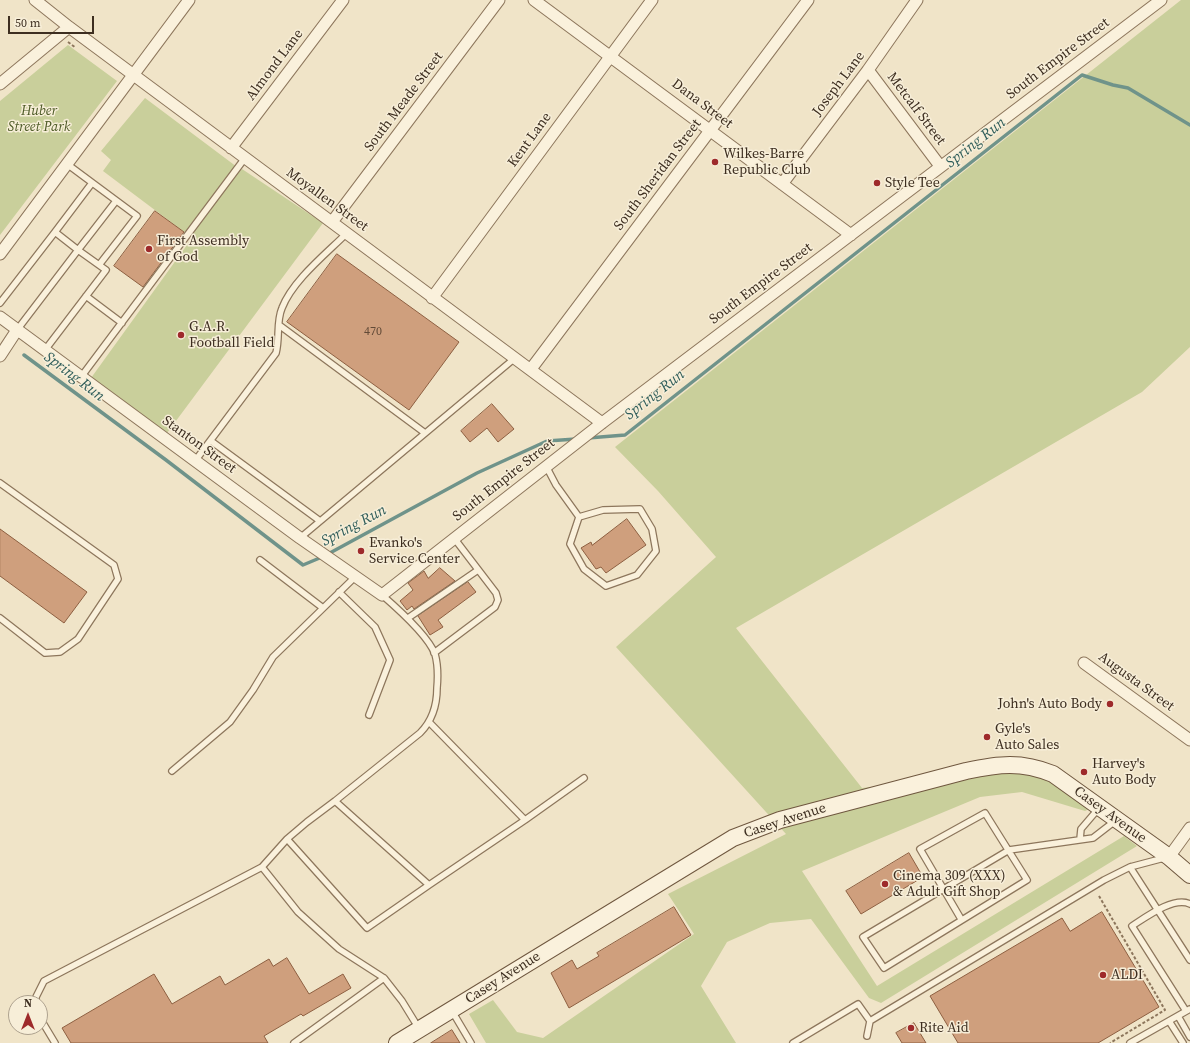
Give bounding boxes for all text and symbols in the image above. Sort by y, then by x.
scale bar [10,8,96,34]
text: 50 m [15,15,41,31]
street label: South Empire Street [1003,15,1113,103]
street label: Almond Lane [243,26,307,104]
street label: Joseph Lane [809,48,869,120]
street label: South Meade Street [361,49,447,155]
street label: Metcalf Street [883,69,949,149]
street label: Dana Street [668,76,736,132]
park label: Huber Street Park [8,103,70,136]
street label: Kent Lane [505,109,555,171]
water label: Spring Run [942,114,1010,172]
street label: South Sheridan Street [611,116,705,234]
place label: Wilkes-Barre Republic Club [723,146,811,178]
marker: Wilkes-Barre Republic Club [710,157,720,167]
street label: Moyallen Street [283,165,371,235]
place label: Style Tee [885,175,940,191]
marker: Style Tee [872,178,882,188]
place label: First Assembly of God [157,233,249,266]
street label: South Empire Street [706,240,816,328]
marker: First Assembly of God [144,244,154,254]
place label: G.A.R. Football Field [189,319,274,352]
house number: 470 [364,325,382,339]
marker: G.A.R. Football Field [176,330,186,340]
water label: Spring Run [40,348,108,406]
water label: Spring Run [621,366,689,424]
street label: Stanton Street [159,413,239,477]
street label: South Empire Street [450,435,558,525]
water label: Spring Run [318,501,390,551]
place label: Evanko's Service Center [369,535,460,568]
marker: Evanko's Service Center [356,546,366,556]
street label: Augusta Street [1095,649,1177,715]
place label: John's Auto Body [998,696,1102,712]
marker: John's Auto Body [1105,699,1115,709]
place label: Gyle's Auto Sales [995,721,1059,754]
marker: Gyle's Auto Sales [982,732,992,742]
place label: Harvey's Auto Body [1092,756,1156,788]
marker: Harvey's Auto Body [1079,767,1089,777]
street label: Casey Avenue [1071,783,1149,847]
street label: Casey Avenue [742,800,828,842]
place label: Cinema 309 (XXX) & Adult Gift Shop [893,868,1006,900]
marker: Cinema 309 (XXX) & Adult Gift Shop [880,879,890,889]
street label: Casey Avenue [462,948,544,1008]
place label: ALDI [1111,967,1143,983]
marker: ALDI [1098,970,1108,980]
north arrow [8,995,48,1035]
text: N [24,996,32,1011]
place label: Rite Aid [919,1020,969,1036]
marker: Rite Aid [906,1023,916,1033]

